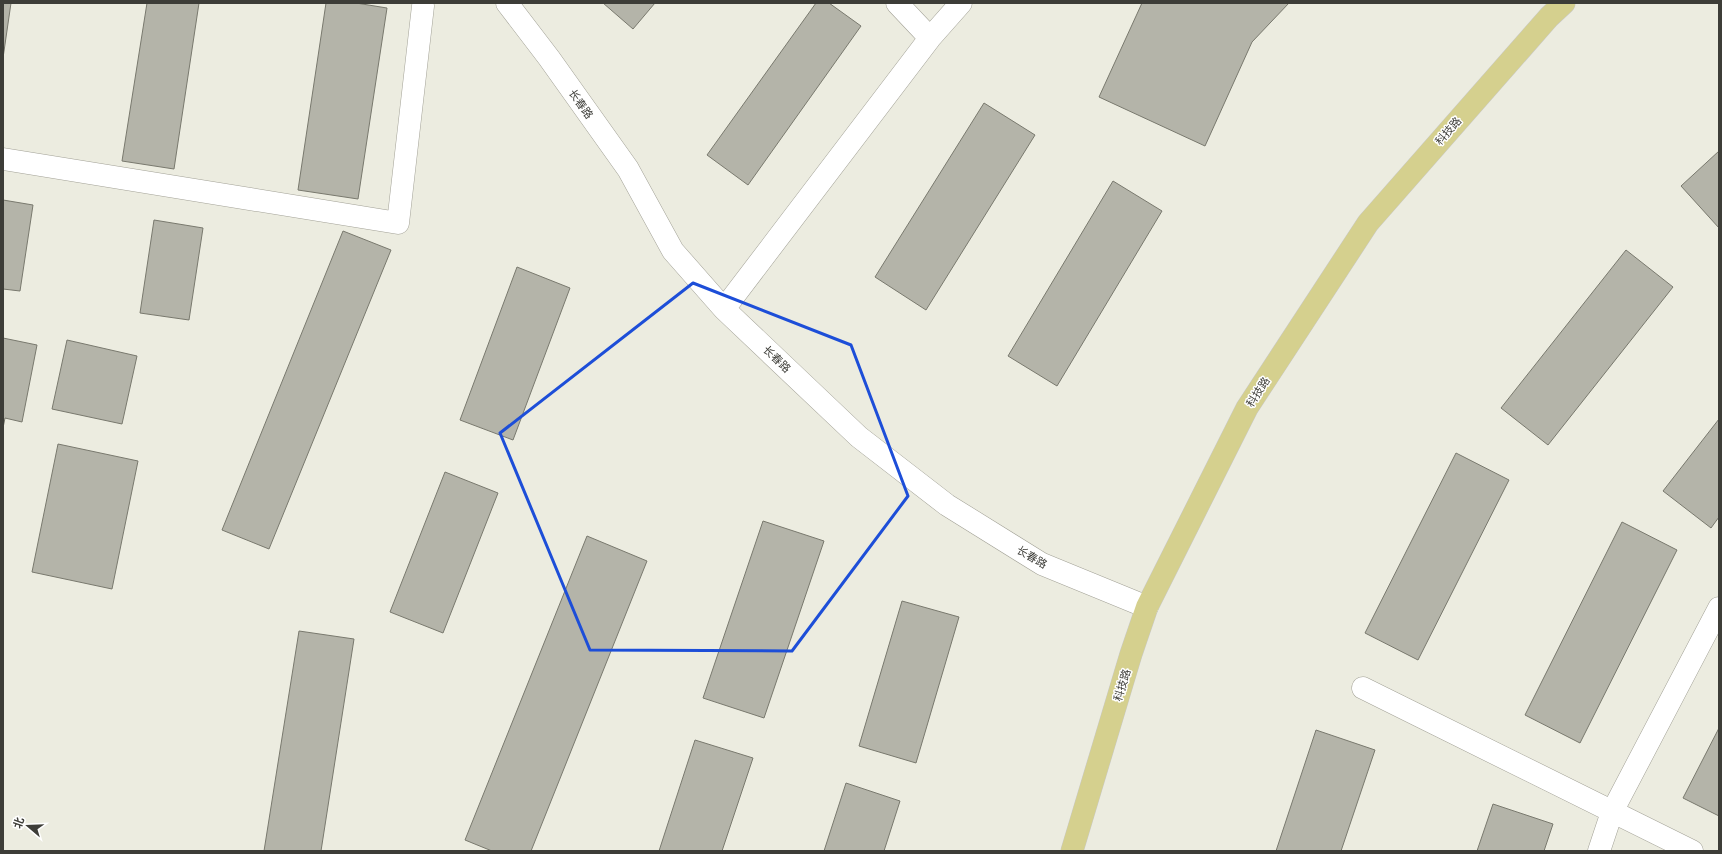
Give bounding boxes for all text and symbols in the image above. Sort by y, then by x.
street label: 长春路 [566,86,597,122]
street label: 科技路 [1431,113,1464,148]
street label: 长春路 [760,342,794,375]
street label: 科技路 [1242,374,1273,410]
street label: 长春路 [1014,542,1050,571]
street label: 科技路 [1110,667,1134,703]
north arrow [8,806,48,846]
text: 北 [9,815,27,830]

